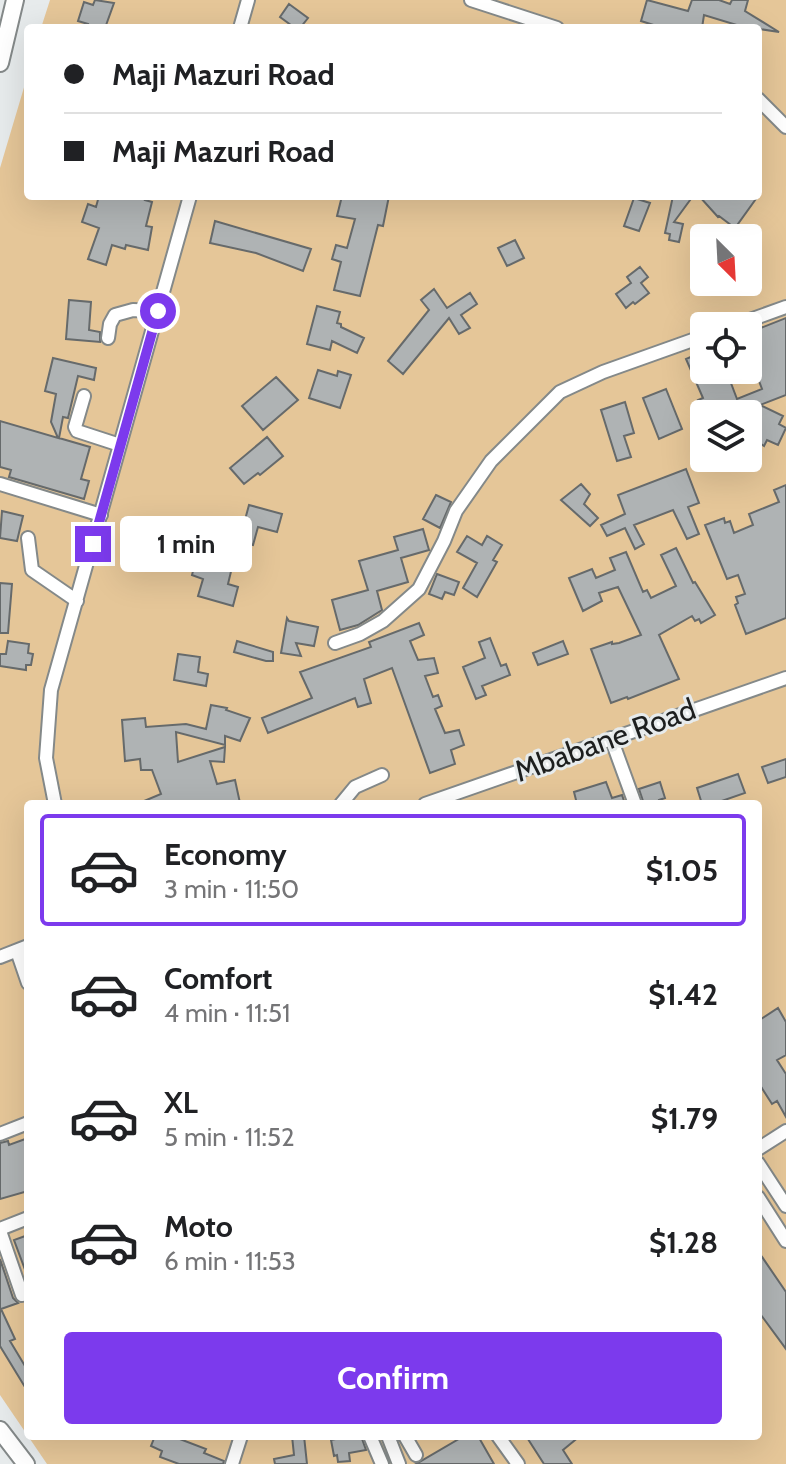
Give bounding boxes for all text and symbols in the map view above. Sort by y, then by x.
text: Maji Mazuri Road [112,56,335,93]
text: Maji Mazuri Road [112,133,335,170]
north arrow [690,224,762,296]
map controls [690,224,762,472]
route start [140,293,176,329]
button: locate [690,312,762,384]
button: layers [690,400,762,472]
callout: 1 min [121,516,253,572]
route end [75,526,111,562]
text: 1 min [157,528,215,560]
street label: Mbabane Road [509,690,701,790]
icon: car [68,834,140,906]
text: Economy [164,836,287,873]
text: $1.05 [646,852,718,889]
text: 3 min · 11:50 [164,873,299,905]
icon: car [68,958,140,1030]
text: Comfort [164,960,272,997]
text: $1.42 [648,976,718,1013]
text: 4 min · 11:51 [164,997,291,1029]
icon: car [68,1082,140,1154]
text: XL [164,1084,198,1121]
text: $1.79 [651,1100,718,1137]
text: 5 min · 11:52 [164,1121,295,1153]
icon: car [68,1206,140,1278]
text: Moto [164,1208,233,1245]
text: $1.28 [649,1224,718,1261]
text: 6 min · 11:53 [164,1245,296,1277]
button: Confirm [64,1332,722,1424]

